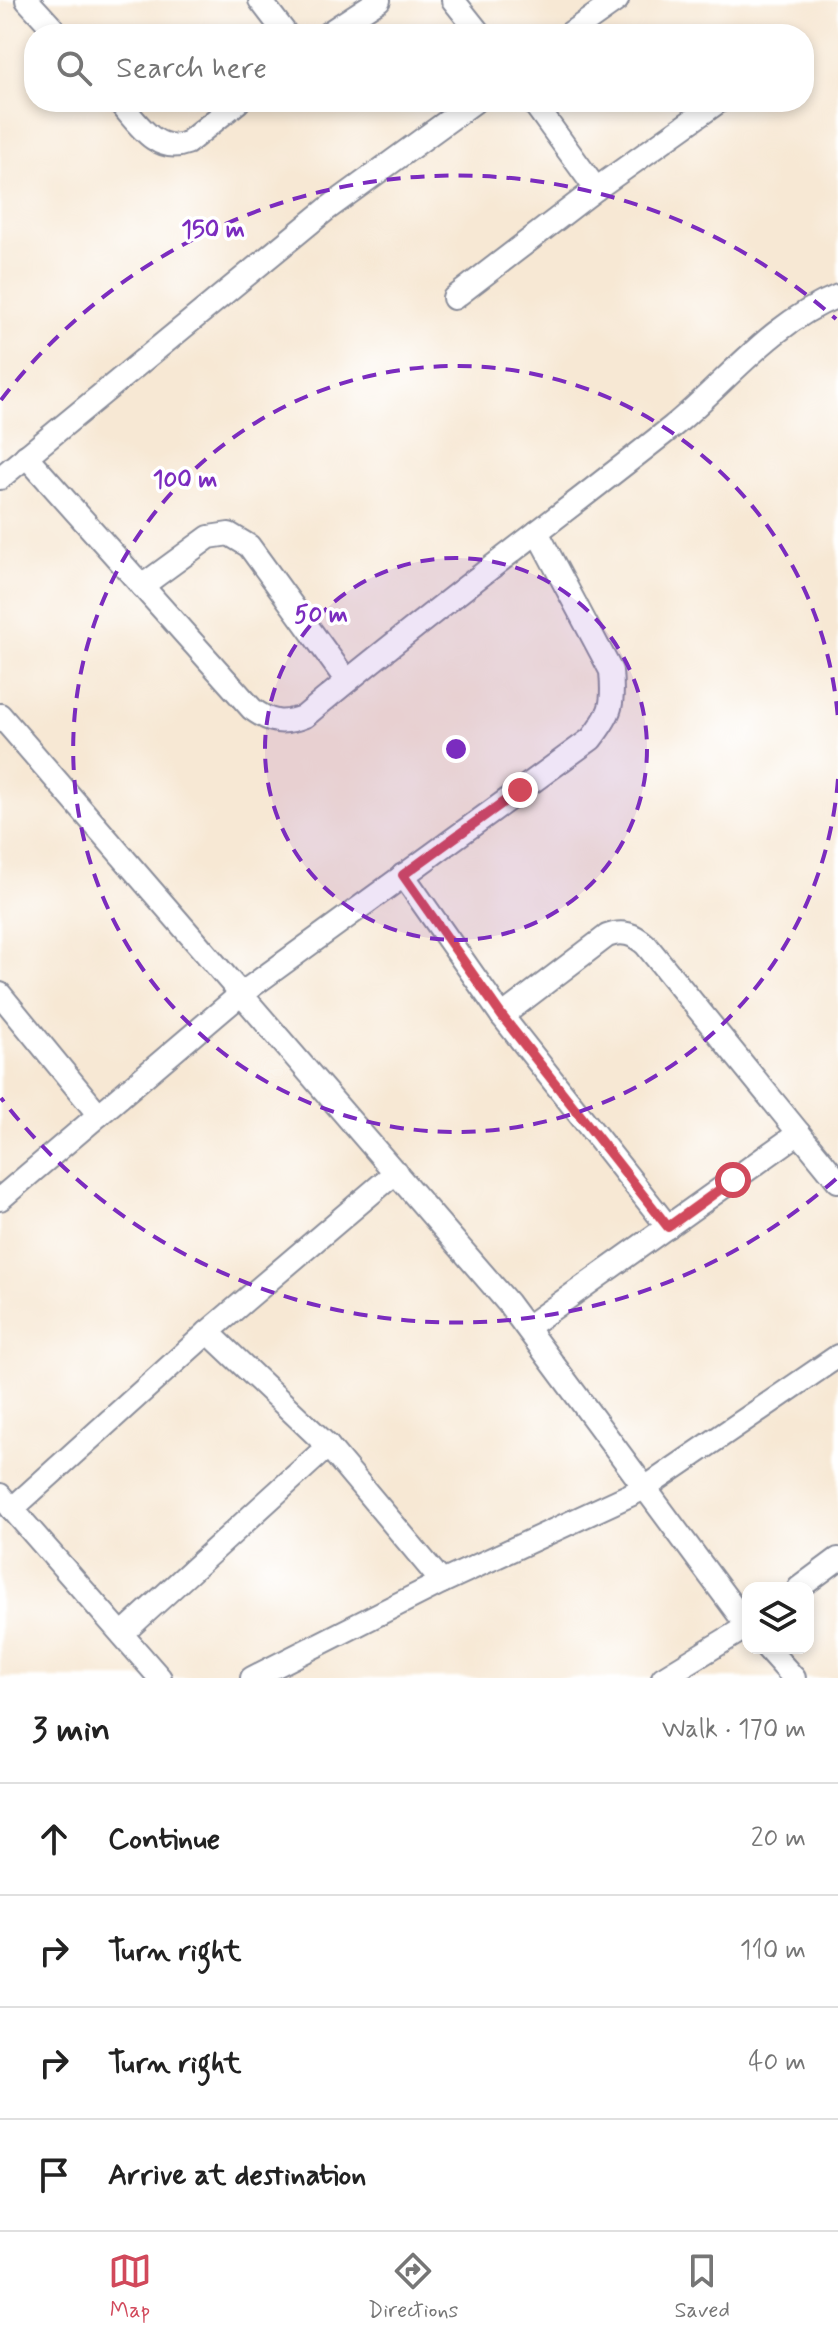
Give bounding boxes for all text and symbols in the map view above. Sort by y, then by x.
search box [24,24,814,112]
icon: search [52,46,96,90]
text: Search here [116,49,267,88]
text: 150 m [181,215,245,246]
text: 100 m [153,465,217,496]
text: 50 m [294,600,348,631]
centre of rings [442,735,470,763]
route end [502,772,538,808]
route start [715,1162,751,1198]
map controls [742,1582,814,1654]
button: layers [742,1582,814,1654]
text: 3 min [32,1708,110,1753]
text: Walk · 170 m [662,1713,806,1747]
icon: ahead [32,1817,76,1861]
text: Continue [108,1820,220,1859]
text: 20 m [751,1822,806,1856]
icon: right [32,1929,76,1973]
text: Turn right [108,1932,241,1971]
text: 110 m [740,1934,806,1968]
icon: right [32,2041,76,2085]
text: Turn right [108,2044,241,2083]
text: 40 m [748,2046,806,2080]
icon: arrive [32,2153,76,2197]
text: Arrive at destination [108,2156,366,2195]
tab: Map [108,2249,152,2325]
tab: Directions [368,2249,458,2325]
tab: Saved [674,2249,730,2325]

